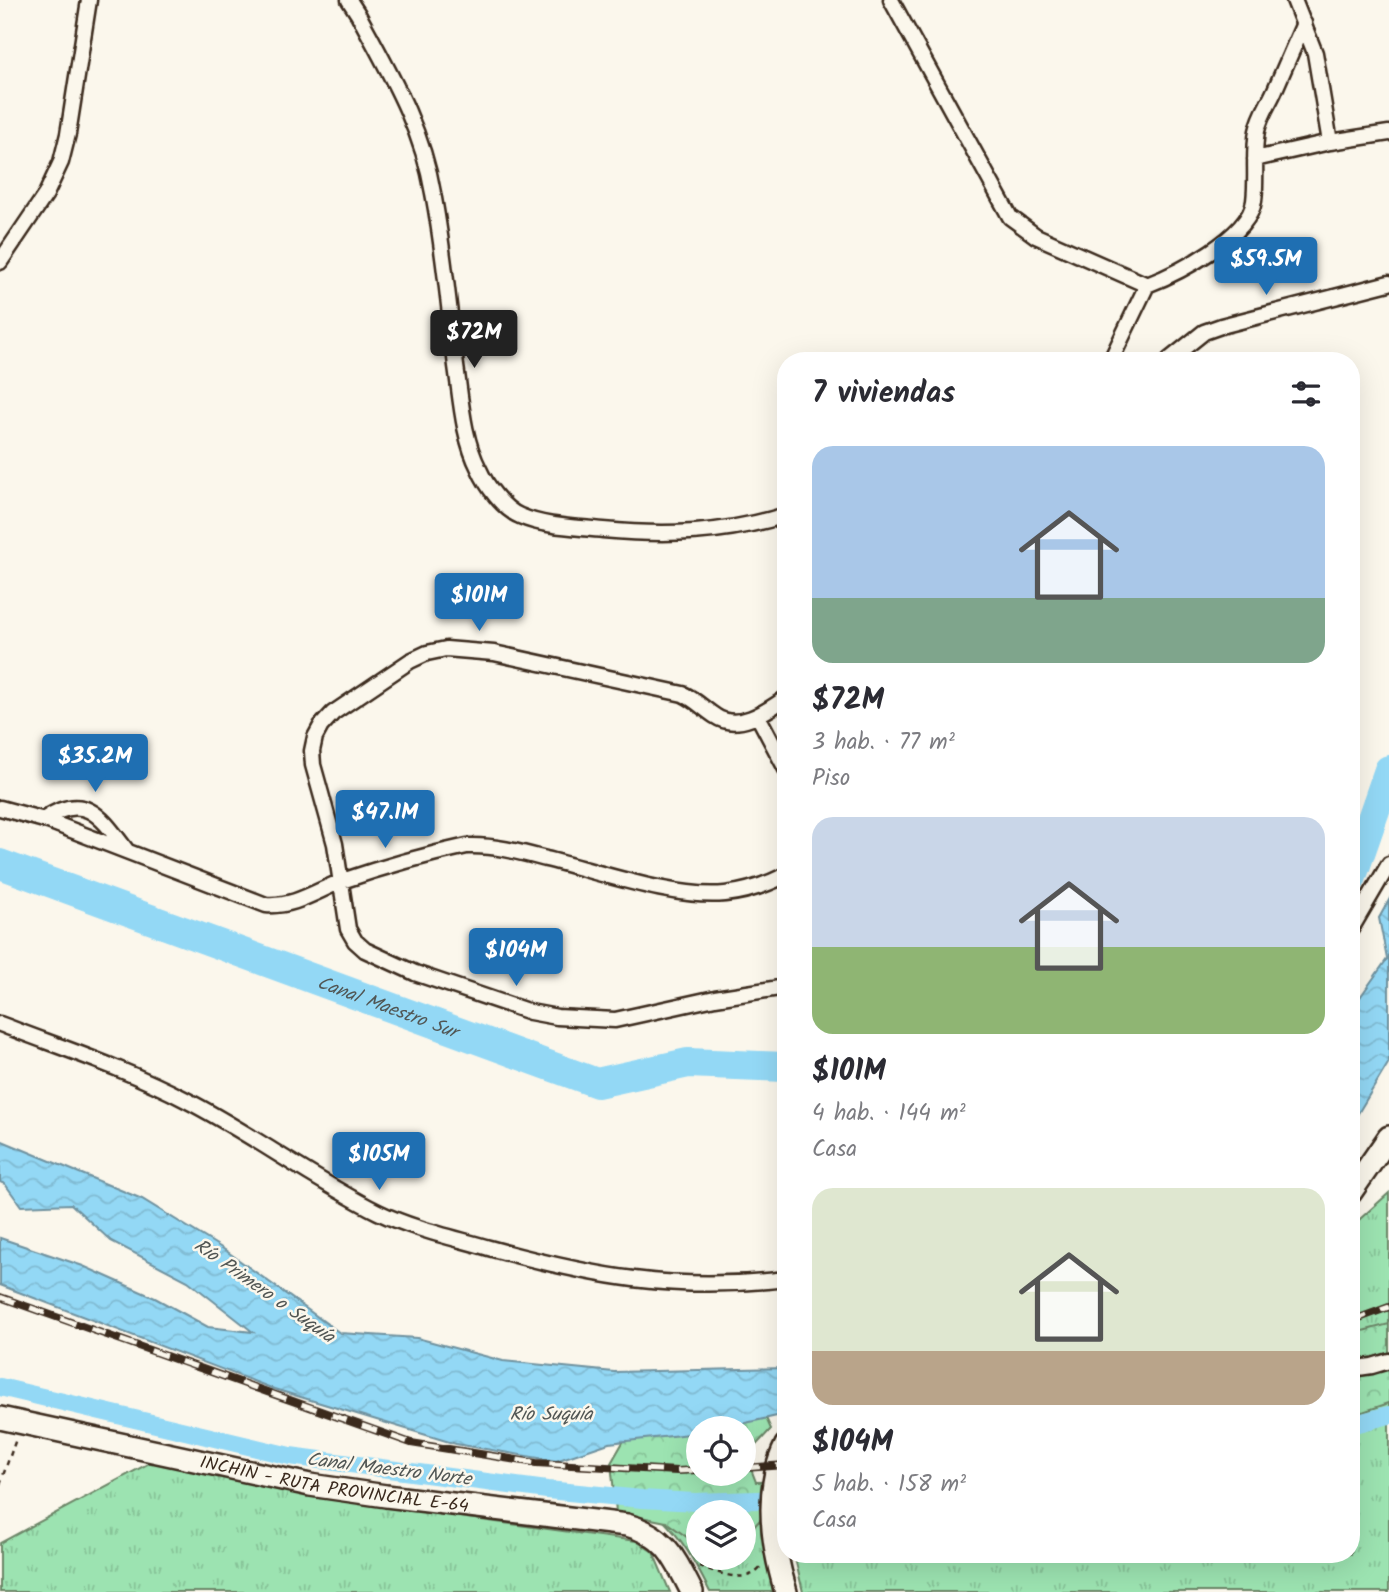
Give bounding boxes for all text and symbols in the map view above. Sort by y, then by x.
pin: $59.5M [1209,238,1323,297]
text: $59.5M [1230,242,1302,278]
pin: $72M [433,310,515,370]
text: $72M [446,315,502,351]
text: 7 viviendas [812,370,955,418]
icon: filters [1287,375,1325,413]
icon: home [1006,492,1132,618]
pin: $101M [430,574,528,633]
text: $101M [451,578,507,614]
text: $72M [812,677,884,725]
text: 3 hab. · 77 m² [812,725,955,761]
pin: $35.2M [38,734,152,794]
text: $35.2M [58,739,132,775]
text: Piso [812,761,850,797]
pin: $47.1M [328,790,442,850]
text: $47.1M [352,795,418,831]
icon: home [1006,863,1132,989]
pin: $104M [467,928,565,988]
text: $104M [485,933,547,969]
water label: Canal Maestro Sur [313,969,465,1049]
text: $101M [812,1048,886,1096]
text: 4 hab. · 144 m² [812,1096,966,1132]
pin: $105M [330,1132,428,1192]
text: Casa [812,1132,857,1168]
text: $105M [348,1137,410,1173]
water label: Río Primero o Suquía [187,1232,341,1352]
icon: home [1006,1234,1132,1360]
water label: Río Suquía [510,1400,593,1430]
map controls [686,1416,756,1570]
button: locate [686,1416,756,1486]
text: $104M [812,1419,893,1467]
water label: Canal Maestro Norte [305,1445,475,1495]
street label: INCHÍN - RUTA PROVINCIAL E-64 [197,1449,470,1522]
text: 5 hab. · 158 m² [812,1467,966,1503]
button: layers [686,1500,756,1570]
text: Casa [812,1503,857,1539]

